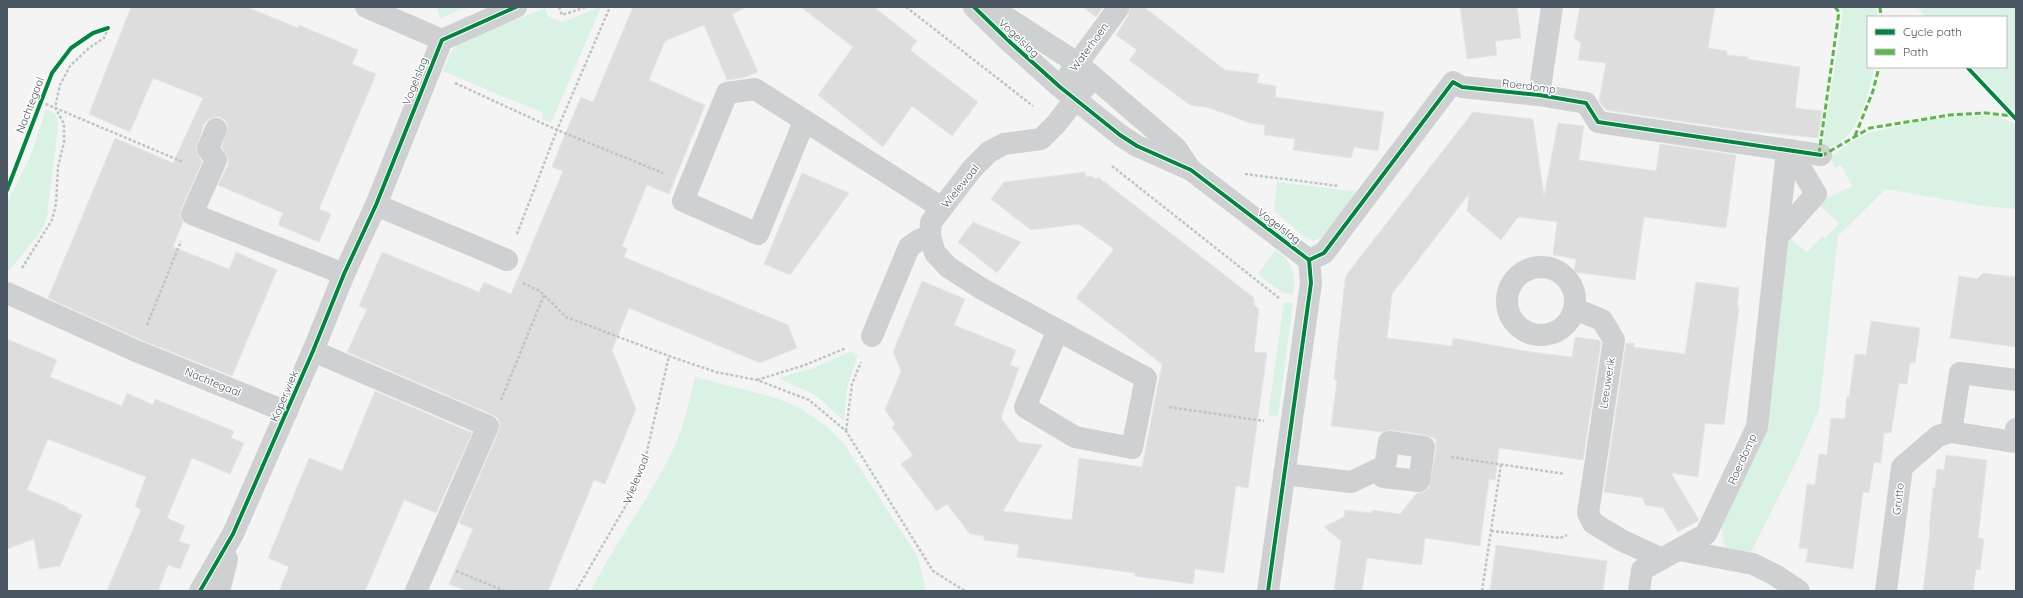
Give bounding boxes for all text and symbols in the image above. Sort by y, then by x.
street label: Vogelslag [996,16,1042,60]
legend [1867,16,2007,68]
street label: Waterhoen [1067,20,1111,74]
text: Cycle path [1903,24,1962,39]
text: Path [1903,44,1928,59]
street label: Vogelslag [399,55,431,107]
street label: Nachtegaal [13,75,47,135]
street label: Roerdomp [1501,76,1557,96]
street label: Wielewaal [938,161,982,211]
street label: Vogelslag [1255,205,1303,247]
street label: Leeuwerik [1596,356,1618,410]
street label: Nachtegaal [183,364,243,400]
street label: Koperwiek [267,368,301,424]
street label: Roerdomp [1725,431,1760,487]
street label: Wielewaal [620,452,652,506]
street label: Grutto [1889,482,1907,516]

